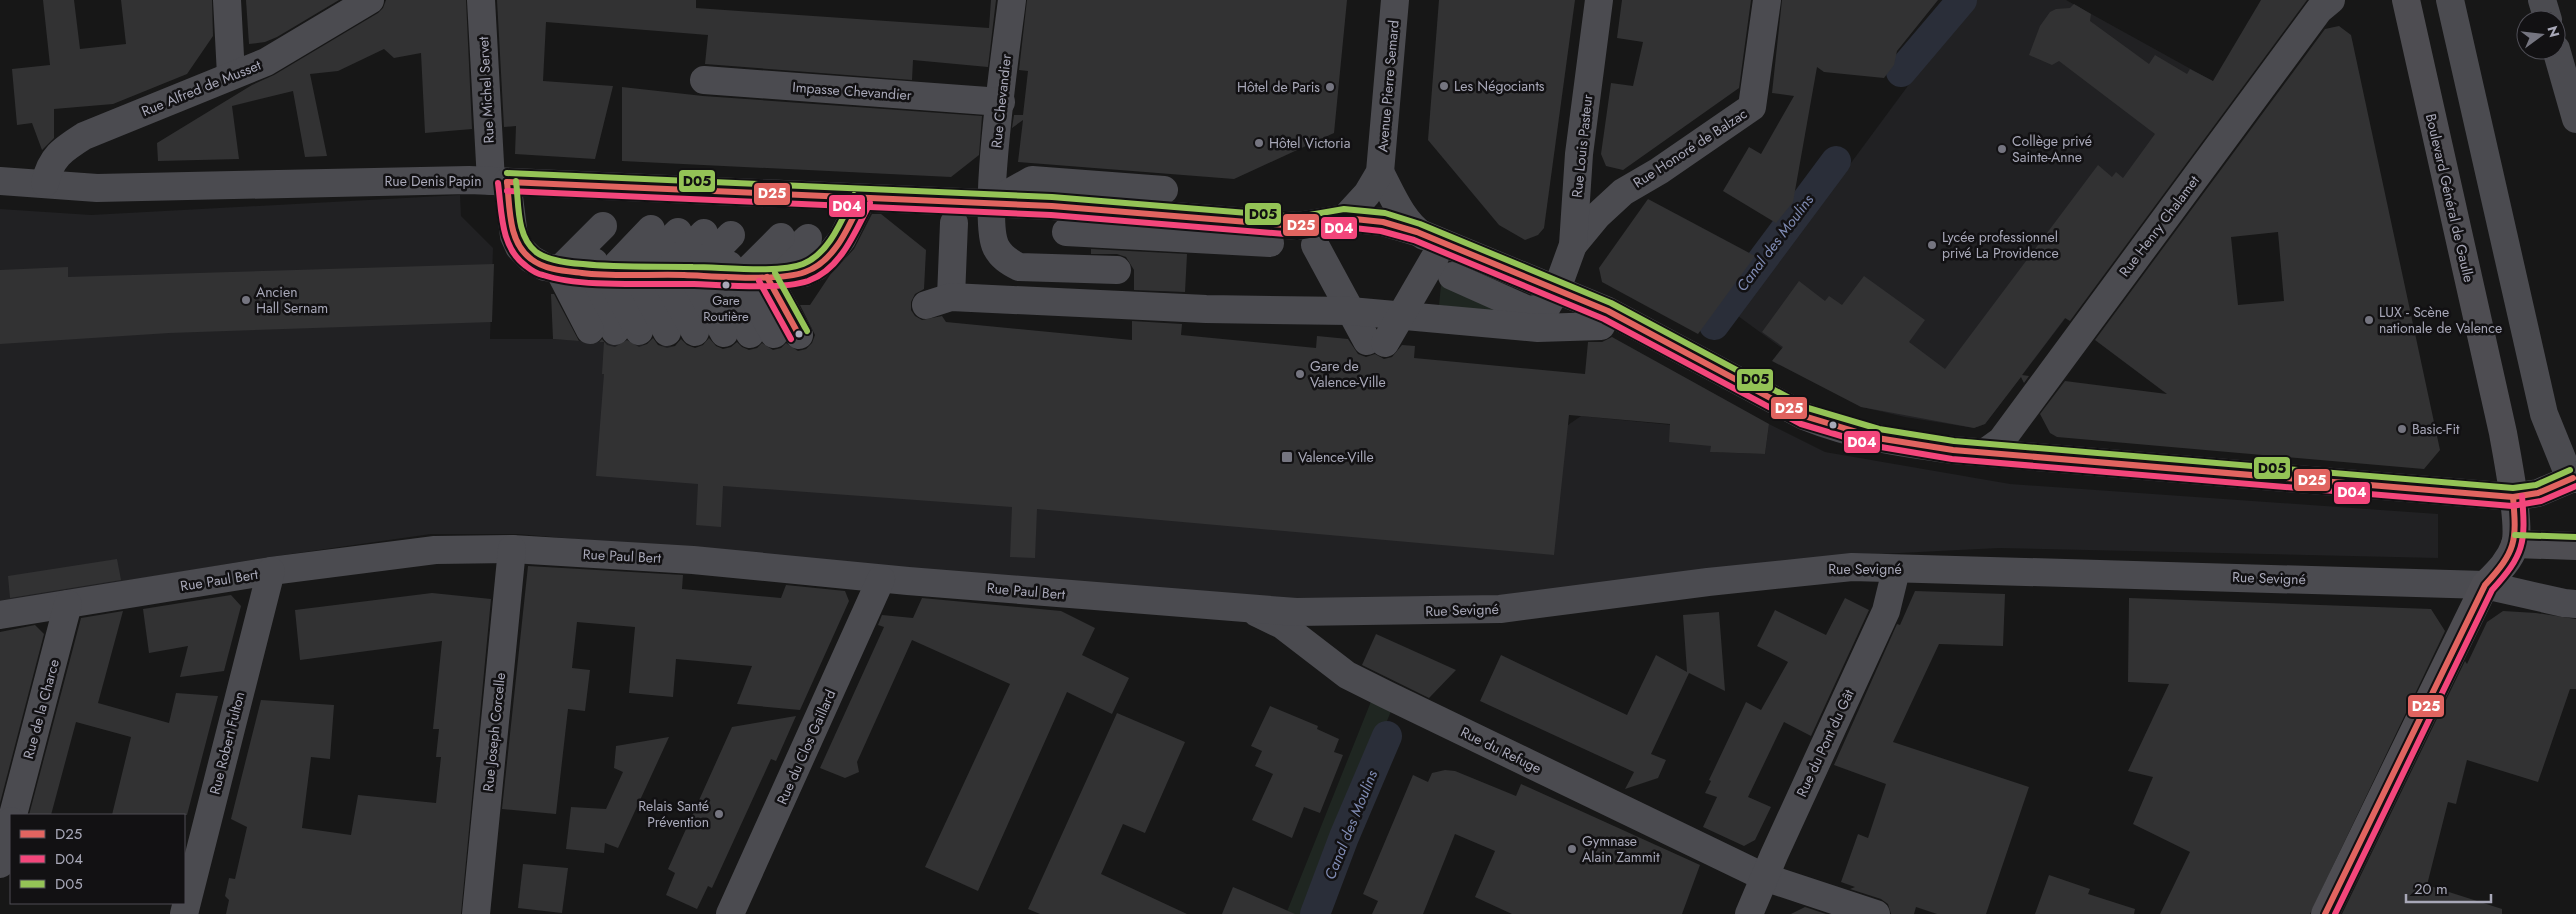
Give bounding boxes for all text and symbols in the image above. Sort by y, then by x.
north arrow [2516,10,2566,60]
street label: Avenue Pierre Semard [1372,19,1404,153]
text: N [2542,24,2565,40]
street label: Rue Michel Servet [473,35,499,144]
street label: Rue Chevandier [986,53,1016,149]
street label: Rue Alfred de Musset [138,55,264,121]
place label: Les Négociants [1454,76,1545,96]
street label: Impasse Chevandier [792,77,913,105]
place label: Hôtel de Paris [1237,77,1320,97]
marker: Les Négociants [1438,80,1450,92]
marker: Hôtel de Paris [1324,81,1336,93]
street label: Rue Louis Pasteur [1567,93,1597,199]
street label: Rue Honoré de Balzac [1629,104,1751,192]
street label: Boulevard Général de Gaulle [2421,112,2479,284]
place label: Collège privé Sainte-Anne [2012,131,2092,167]
place label: Hôtel Victoria [1269,133,1350,153]
marker: Hôtel Victoria [1253,137,1265,149]
marker: Collège privé Sainte-Anne [1996,143,2008,155]
line badge: D05 [678,169,716,193]
street label: Rue Denis Papin [384,171,482,191]
text: D05 [683,171,711,191]
street label: Rue Henry Chalamet [2114,171,2204,281]
line badge: D25 [753,182,791,206]
text: D25 [758,183,786,203]
water label: Canal des Moulins [1731,190,1819,296]
line badge: D04 [828,194,866,218]
text: D04 [832,196,862,216]
line badge: D05 [1244,202,1282,226]
text: D05 [1249,204,1277,224]
line badge: D25 [1282,213,1320,237]
text: D25 [1287,215,1315,235]
line badge: D04 [1320,216,1358,240]
text: D04 [1324,218,1354,238]
place label: Lycée professionnel privé La Providence [1942,227,2059,263]
marker: Lycée professionnel privé La Providence [1926,239,1938,251]
marker: Gare Routière [721,280,731,290]
place label: Ancien Hall Sernam [256,282,328,318]
place label: Gare Routière [703,291,749,326]
marker: Ancien Hall Sernam [240,294,252,306]
place label: LUX - Scène nationale de Valence [2379,302,2502,338]
marker: LUX - Scène nationale de Valence [2363,314,2375,326]
unlabelled marker [794,329,804,339]
place label: Gare de Valence-Ville [1310,356,1386,392]
marker: Gare de Valence-Ville [1294,368,1306,380]
line badge: D05 [1736,368,1774,392]
text: D05 [1741,369,1769,389]
line badge: D25 [1770,396,1808,420]
text: D25 [1775,398,1803,418]
place label: Basic-Fit [2412,419,2460,439]
unlabelled marker [1828,420,1838,430]
marker: Basic-Fit [2396,423,2408,435]
line badge: D04 [1843,430,1881,454]
text: D04 [1847,432,1877,452]
place label: Valence-Ville [1298,447,1374,467]
marker: Valence-Ville [1280,450,1294,464]
line badge: D05 [2253,456,2291,480]
text: D05 [2258,458,2286,478]
line badge: D25 [2293,468,2331,492]
text: D25 [2298,470,2326,490]
line badge: D04 [2333,481,2371,505]
text: D04 [2337,482,2367,502]
street label: Rue Paul Bert [582,544,662,568]
street label: Rue Sevigné [1828,559,1902,579]
street label: Rue Paul Bert [179,564,260,596]
street label: Rue Sevigné [2232,567,2306,589]
street label: Rue Paul Bert [986,578,1067,604]
street label: Rue Sevigné [1425,599,1499,621]
street label: Rue de la Charce [18,657,64,761]
street label: Rue Joseph Corcelle [478,672,510,792]
street label: Rue du Pont du Gât [1791,685,1859,800]
street label: Rue du Clos Gaillard [772,686,840,808]
street label: Rue Robert Fulton [205,690,249,796]
line badge: D25 [2407,694,2445,718]
text: D25 [2412,696,2440,716]
street label: Rue du Refuge [1457,722,1545,778]
water label: Canal des Moulins [1319,767,1383,883]
place label: Relais Santé Prévention [638,796,709,832]
marker: Relais Santé Prévention [713,808,725,820]
legend [10,814,185,904]
text: D25 [55,823,82,845]
place label: Gymnase Alain Zammit [1582,831,1660,867]
marker: Gymnase Alain Zammit [1566,843,1578,855]
text: D04 [55,848,83,870]
scale bar [2406,872,2491,904]
text: D05 [55,873,83,895]
text: 20 m [2414,878,2448,900]

